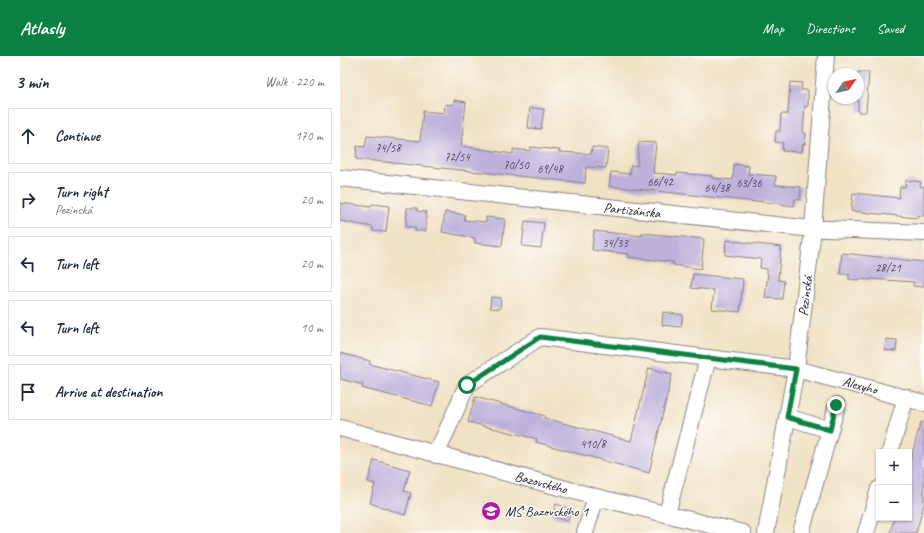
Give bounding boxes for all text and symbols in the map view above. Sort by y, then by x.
text: Atlasly [20,16,64,40]
text: Map [763,20,784,37]
text: Directions [806,20,855,37]
text: Saved [877,20,904,37]
north arrow [828,68,864,104]
text: 3 min [16,72,49,93]
text: Walk · 220 m [265,74,324,90]
icon: ahead [17,125,39,147]
text: Continue [55,127,100,146]
text: 170 m [295,128,323,144]
house number: 74/58 [375,140,402,156]
house number: 72/54 [444,149,471,165]
house number: 70/50 [503,157,530,173]
house number: 69/48 [537,161,564,177]
house number: 66/42 [647,174,674,190]
house number: 63/36 [736,175,762,191]
house number: 64/38 [704,180,731,196]
text: Turn right [55,183,108,202]
icon: right [17,189,39,211]
text: 20 m [301,192,323,208]
street label: Partizánska [603,199,662,222]
text: Pezinská [55,202,92,218]
house number: 34/33 [602,235,629,251]
icon: left [17,253,39,275]
text: Turn left [55,255,98,274]
text: 20 m [301,256,323,272]
house number: 28/21 [875,260,901,276]
street label: Pezinská [795,273,817,317]
icon: left [17,317,39,339]
text: Turn left [55,319,98,338]
text: 10 m [301,320,323,336]
street label: Alexyho [841,373,881,398]
route start [458,376,476,394]
icon: arrive [17,381,39,403]
text: Arrive at destination [55,383,162,402]
route end [827,396,845,414]
house number: 410/8 [580,436,607,452]
map controls [876,449,912,521]
button: + [876,449,912,485]
street label: Bazovského [513,467,570,498]
button: − [876,485,912,521]
school or university icon: MŠ Bazovského 1 [480,500,502,522]
place label: MŠ Bazovského 1 [505,503,589,520]

